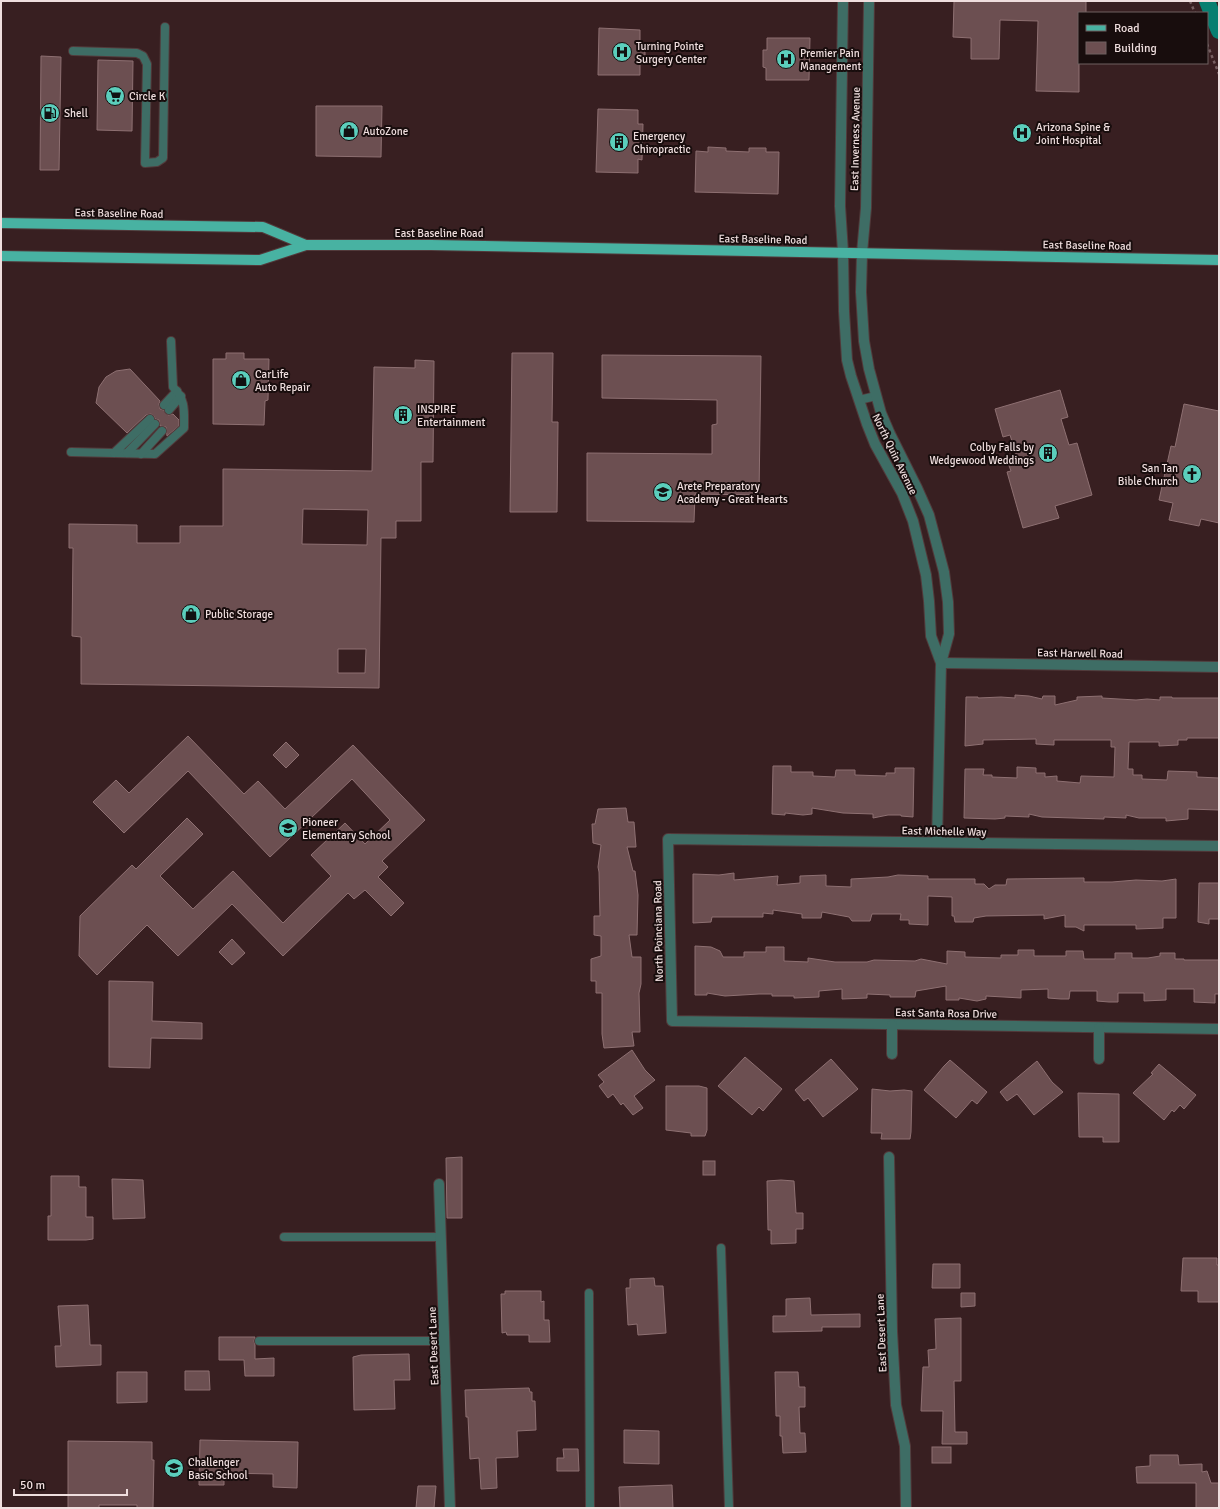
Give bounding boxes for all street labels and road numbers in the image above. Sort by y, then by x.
street label: East Inverness Avenue [848,87,863,191]
street label: East Baseline Road [74,206,164,221]
street label: East Baseline Road [395,227,484,240]
street label: East Baseline Road [718,232,808,247]
street label: East Baseline Road [1042,238,1132,253]
street label: North Quin Avenue [869,412,920,497]
street label: East Harwell Road [1037,646,1123,661]
street label: East Michelle Way [901,824,987,839]
street label: North Poinciana Road [651,880,666,982]
street label: East Santa Rosa Drive [895,1006,997,1021]
street label: East Desert Lane [874,1293,889,1373]
street label: East Desert Lane [426,1306,441,1386]

